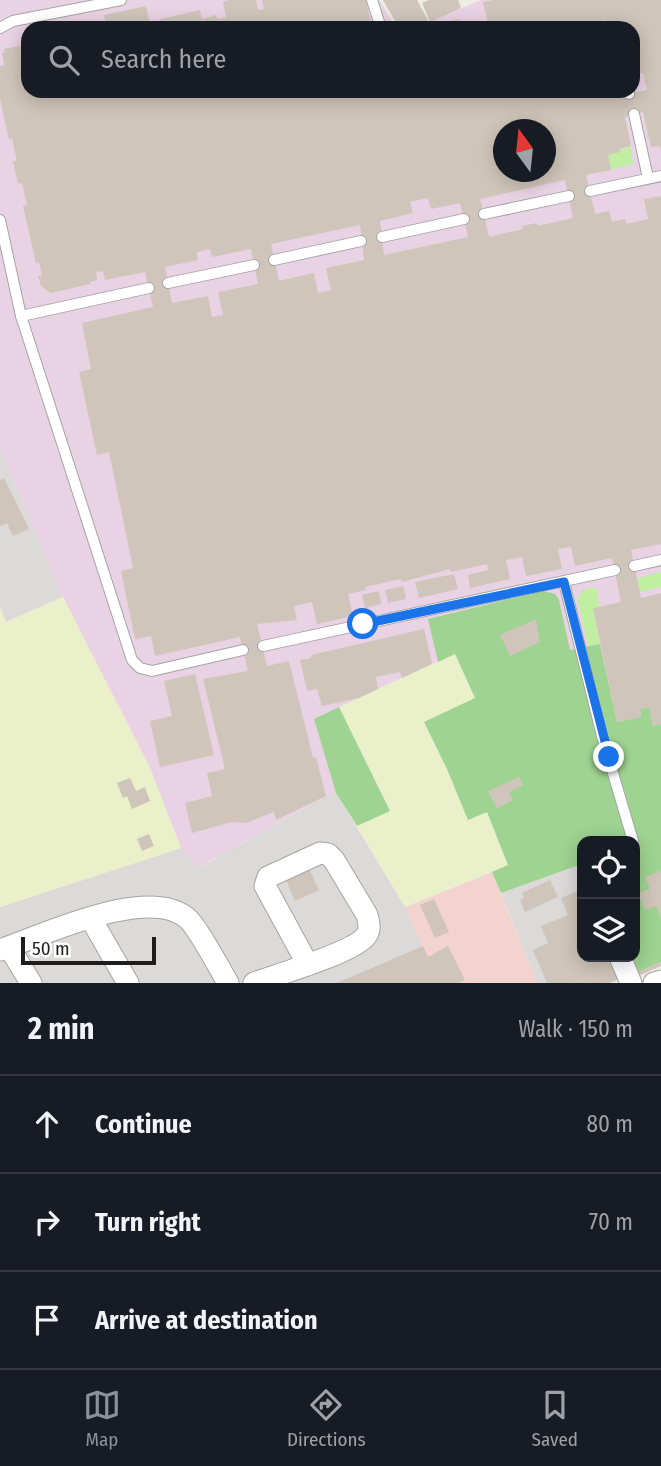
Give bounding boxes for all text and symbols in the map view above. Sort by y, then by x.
search box [21,21,640,98]
icon: search [45,41,83,79]
text: Search here [101,44,226,75]
north arrow [493,119,556,182]
route start [347,608,378,639]
route end [593,741,624,772]
map controls [577,836,640,962]
button: locate [577,836,640,899]
button: layers [577,899,640,962]
scale bar [21,934,156,966]
text: 50 m [32,937,70,960]
text: 2 min [28,1011,95,1047]
text: Walk · 150 m [518,1015,633,1043]
icon: ahead [28,1105,66,1143]
text: Continue [95,1109,192,1140]
text: 80 m [586,1110,633,1138]
icon: right [28,1203,66,1241]
text: Turn right [95,1207,201,1238]
text: 70 m [589,1208,633,1236]
icon: arrive [28,1301,66,1339]
text: Arrive at destination [95,1305,318,1336]
tab: Map [83,1386,121,1451]
tab: Directions [287,1386,366,1451]
tab: Saved [532,1386,578,1451]

